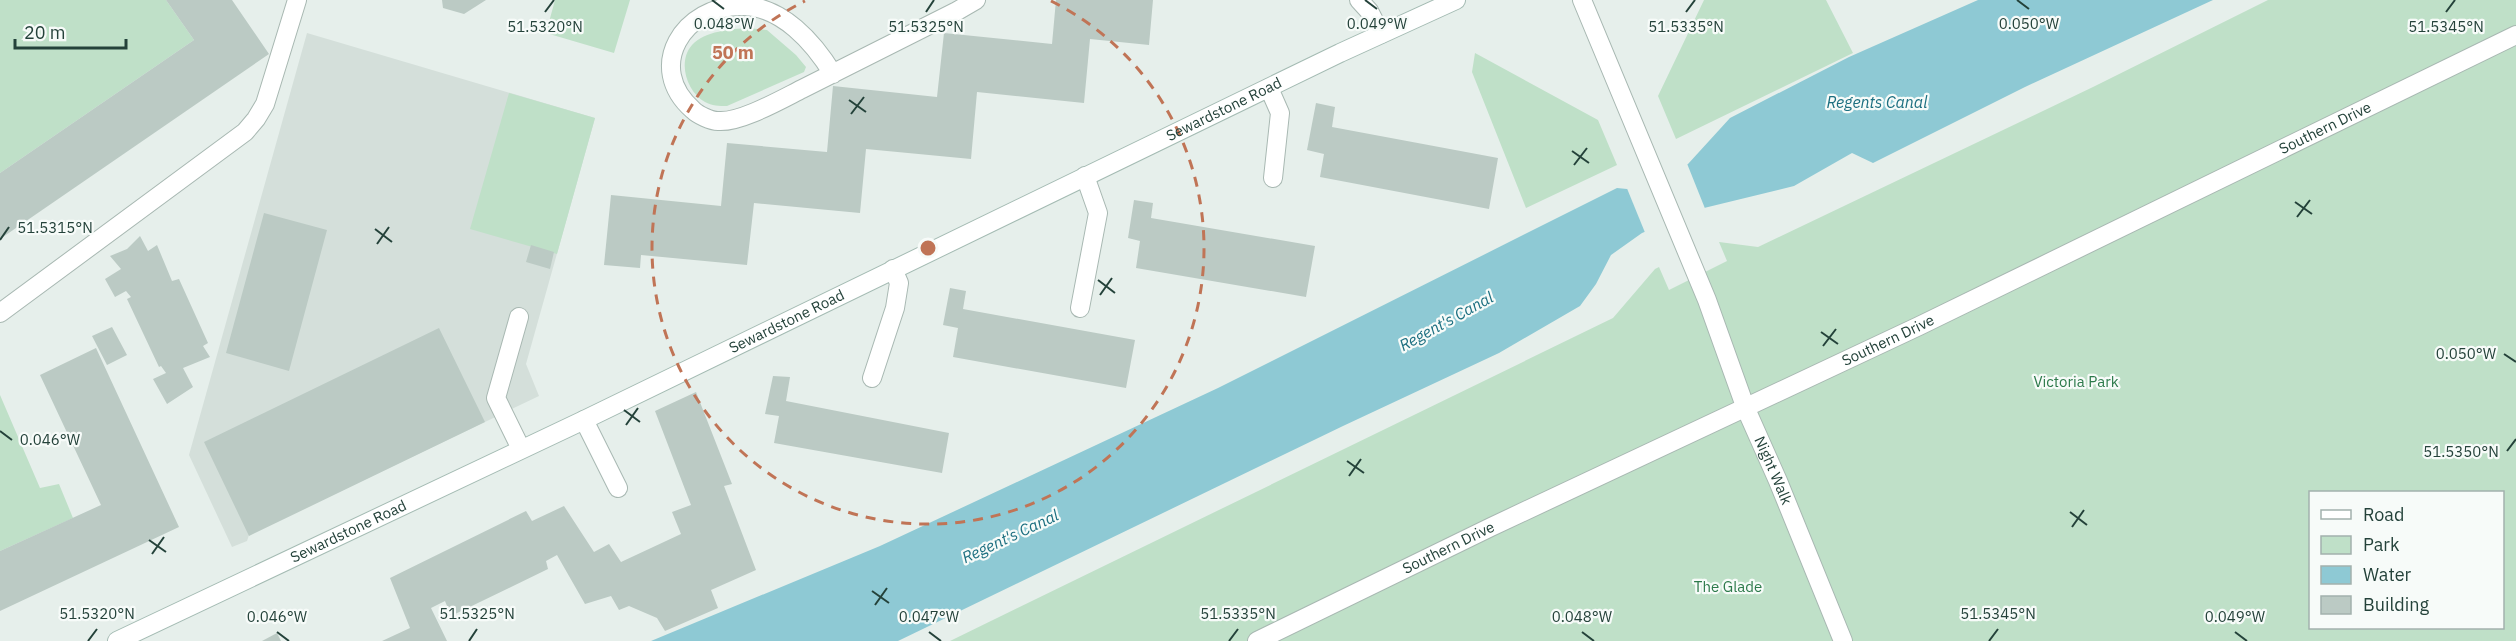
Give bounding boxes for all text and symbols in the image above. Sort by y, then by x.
scale bar [15,12,126,50]
text: 0.048°W [694,14,755,33]
text: 0.049°W [1347,14,1408,33]
text: 0.050°W [1999,14,2060,33]
text: 51.5320°N [507,17,583,36]
text: 51.5325°N [888,17,964,36]
text: 51.5335°N [1648,17,1724,36]
text: 51.5345°N [2408,17,2484,36]
text: 20 m [24,21,66,44]
text: 50 m [712,41,754,64]
street label: Sewardstone Road [1163,73,1285,145]
water label: Regents Canal [1827,92,1928,112]
street label: Southern Drive [2276,97,2374,158]
text: 51.5315°N [17,218,93,237]
centre of rings [918,238,938,258]
street label: Sewardstone Road [726,285,847,357]
water label: Regent's Canal [1395,287,1497,355]
street label: Southern Drive [1839,310,1937,370]
text: 0.050°W [2436,344,2497,363]
park label: Victoria Park [2033,372,2119,391]
text: 0.046°W [20,430,81,449]
street label: Night Walk [1750,433,1797,508]
text: 51.5350°N [2423,442,2499,461]
legend [2309,491,2504,629]
street label: Sewardstone Road [287,495,409,567]
text: Road [2363,503,2404,526]
water label: Regent's Canal [958,505,1062,567]
street label: Southern Drive [1399,517,1497,578]
text: Park [2363,533,2400,556]
text: Water [2363,563,2412,586]
park label: The Glade [1694,577,1762,596]
text: Building [2363,593,2430,616]
text: 51.5320°N [59,604,135,623]
text: 51.5325°N [439,604,515,623]
text: 51.5335°N [1200,604,1276,623]
text: 51.5345°N [1960,604,2036,623]
text: 0.046°W [247,607,308,626]
text: 0.047°W [899,607,960,626]
text: 0.048°W [1552,607,1613,626]
text: 0.049°W [2205,607,2266,626]

